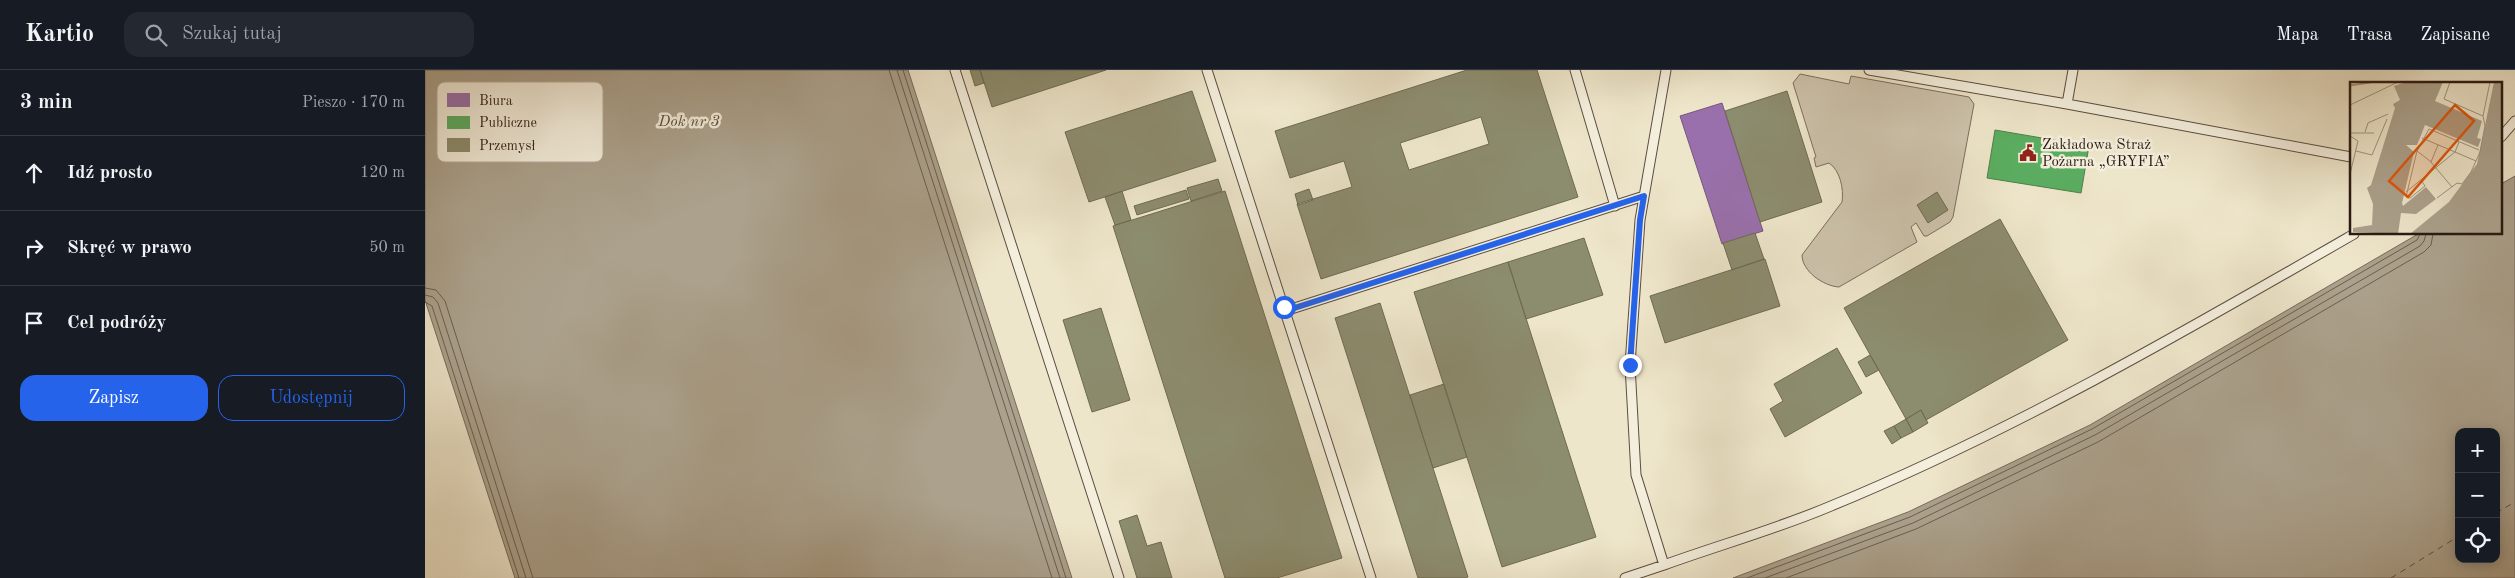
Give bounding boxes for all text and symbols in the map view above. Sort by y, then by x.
search box [124,12,474,57]
icon: search [142,21,170,49]
text: Kartio [25,23,94,47]
text: Szukaj tutaj [182,25,282,44]
text: Mapa [2276,26,2319,44]
text: Trasa [2347,26,2392,44]
text: Zapisane [2420,26,2490,44]
legend [437,82,603,162]
inset map [2350,82,2503,235]
text: 3 min [20,92,73,113]
text: Biura [479,94,513,108]
text: Pieszo · 170 m [302,95,405,111]
water label: Dok nr 3 [657,114,720,130]
text: Publiczne [479,116,537,130]
place label: Zakładowa Straż Pożarna „GRYFIA” [2042,138,2170,170]
text: Przemysł [479,139,535,153]
public building icon: Zakładowa Straż Pożarna „GRYFIA” [2018,143,2038,163]
icon: ahead [20,159,48,187]
text: Idź prosto [67,164,152,183]
text: 120 m [360,165,405,181]
icon: right [20,234,48,262]
text: Skręć w prawo [67,239,192,258]
text: 50 m [369,240,405,256]
route start [1273,296,1296,319]
icon: arrive [20,309,48,337]
text: Cel podróży [67,314,166,333]
route end [1619,354,1642,377]
button: Zapisz [20,375,208,421]
button: Udostępnij [218,375,405,421]
map controls [2455,428,2500,563]
button: + [2455,428,2500,473]
button: − [2455,473,2500,518]
button: locate [2455,518,2500,563]

